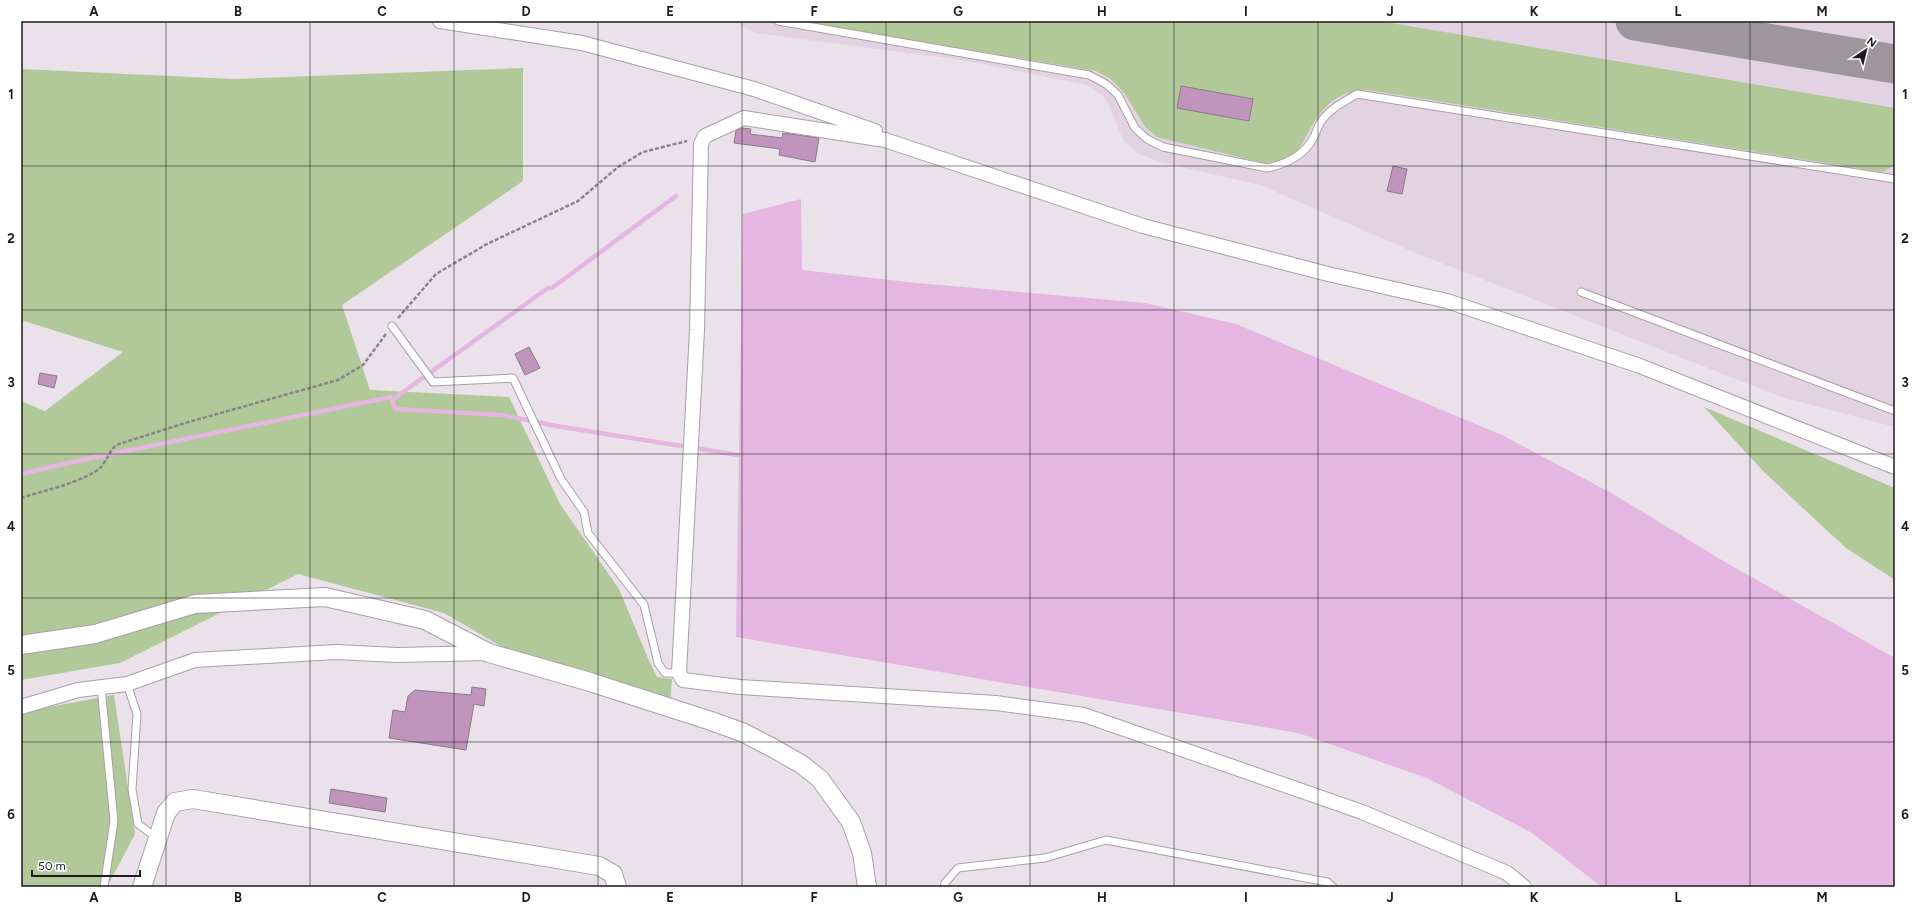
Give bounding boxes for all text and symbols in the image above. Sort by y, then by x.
text: A [89,4,99,19]
text: B [234,4,242,19]
text: C [377,4,387,19]
text: D [521,4,531,19]
text: E [666,4,674,19]
text: F [810,4,818,19]
text: G [953,4,963,19]
text: H [1097,4,1107,19]
text: I [1244,4,1248,19]
text: J [1386,4,1394,19]
text: K [1530,4,1539,19]
text: L [1675,4,1682,19]
text: M [1816,4,1828,19]
north arrow [1846,30,1886,70]
text: N [1864,34,1879,50]
text: 1 [8,87,14,102]
text: 1 [1902,87,1908,102]
text: 2 [7,231,15,246]
text: 2 [1901,231,1909,246]
text: 3 [7,375,15,390]
text: 3 [1901,375,1909,390]
text: 4 [7,519,15,534]
text: 4 [1901,519,1909,534]
text: 5 [7,663,15,678]
text: 5 [1901,663,1909,678]
text: 6 [7,807,15,822]
text: 6 [1901,807,1909,822]
scale bar [32,852,140,878]
text: 50 m [38,859,66,873]
text: A [89,890,99,905]
text: B [234,890,242,905]
text: C [377,890,387,905]
text: D [521,890,531,905]
text: E [666,890,674,905]
text: F [810,890,818,905]
text: G [953,890,963,905]
text: H [1097,890,1107,905]
text: I [1244,890,1248,905]
text: J [1386,890,1394,905]
text: K [1530,890,1539,905]
text: L [1675,890,1682,905]
text: M [1816,890,1828,905]

